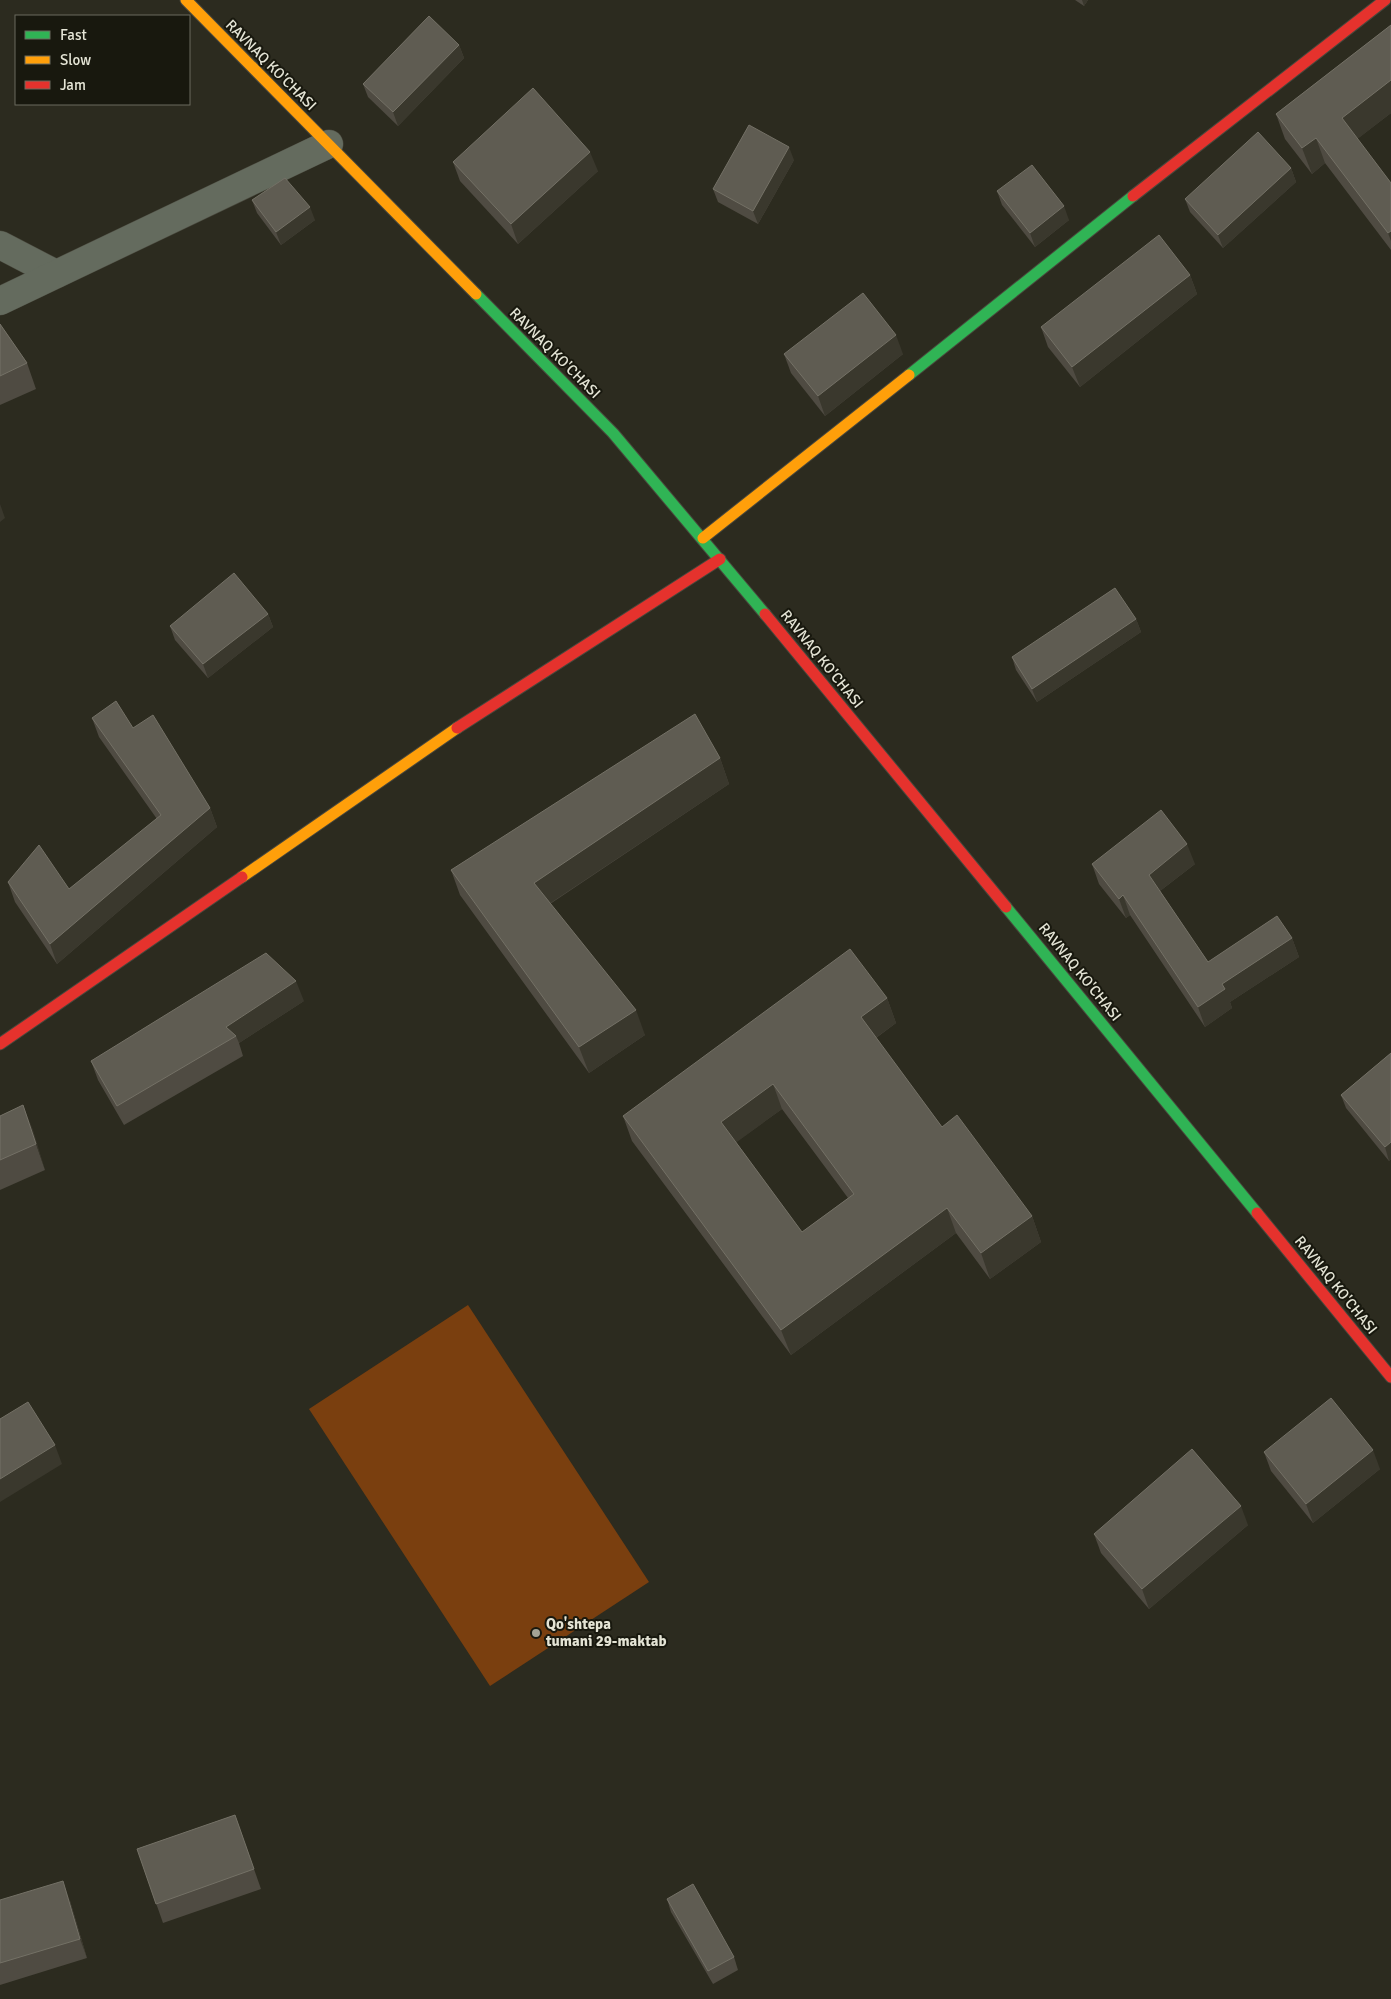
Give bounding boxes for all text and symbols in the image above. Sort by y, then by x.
legend [15,15,190,105]
street label: RAVNAQ KO'CHASI [222,16,320,114]
text: Fast [60,26,87,44]
text: Slow [60,51,91,69]
text: Jam [60,76,86,94]
street label: RAVNAQ KO'CHASI [506,304,604,402]
street label: RAVNAQ KO'CHASI [777,606,867,712]
street label: RAVNAQ KO'CHASI [1035,919,1125,1025]
street label: RAVNAQ KO'CHASI [1291,1232,1381,1338]
place label: Qo'shtepa tumani 29-maktab [545,1615,667,1650]
marker: Qo'shtepa tumani 29-maktab [530,1627,542,1639]

